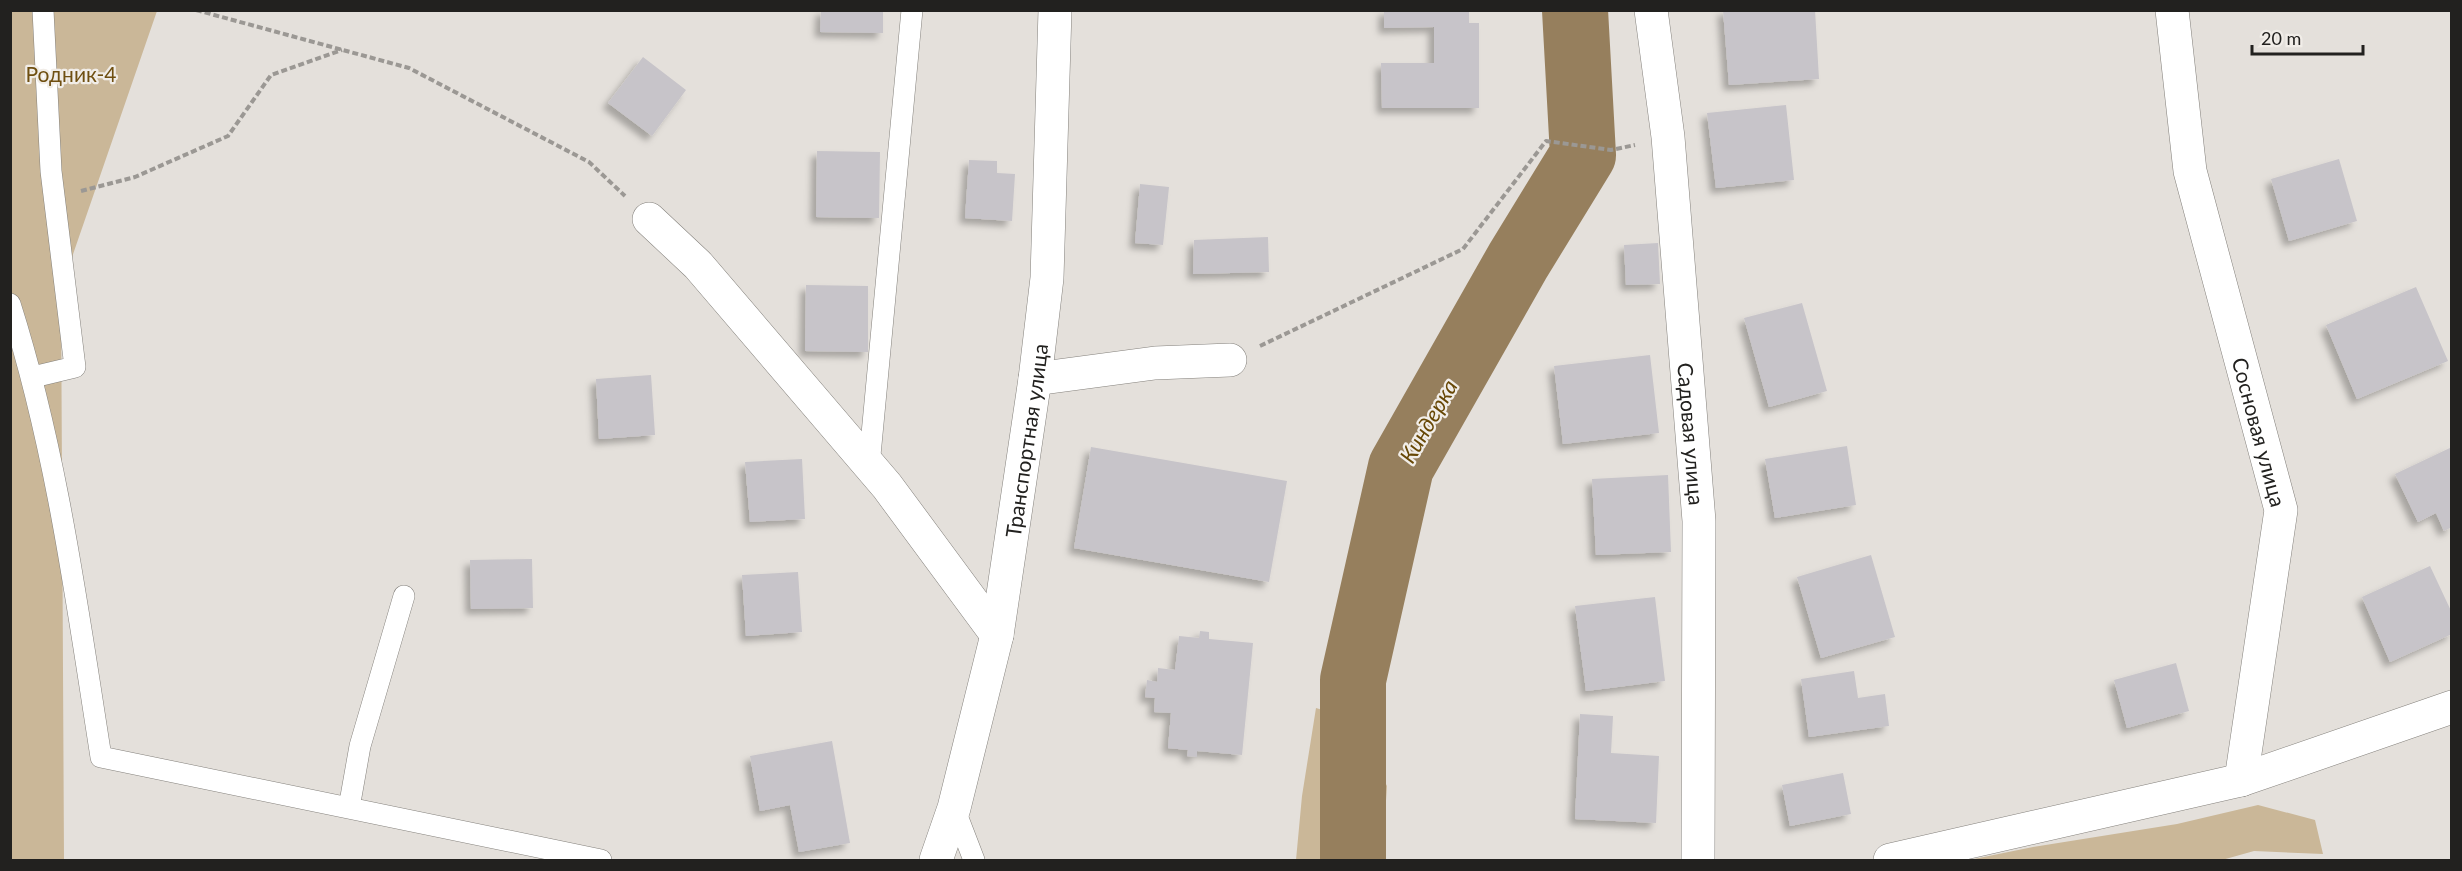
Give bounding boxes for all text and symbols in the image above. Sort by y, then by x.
scale bar [2252,18,2363,56]
text: 20 m [2261,27,2301,49]
park label: Родник-4 [26,61,116,86]
street label: Транспортная улица [999,342,1052,539]
street label: Сосновая улица [2228,354,2292,509]
street label: Садовая улица [1674,362,1710,506]
water label: Киндерка [1393,375,1463,467]

